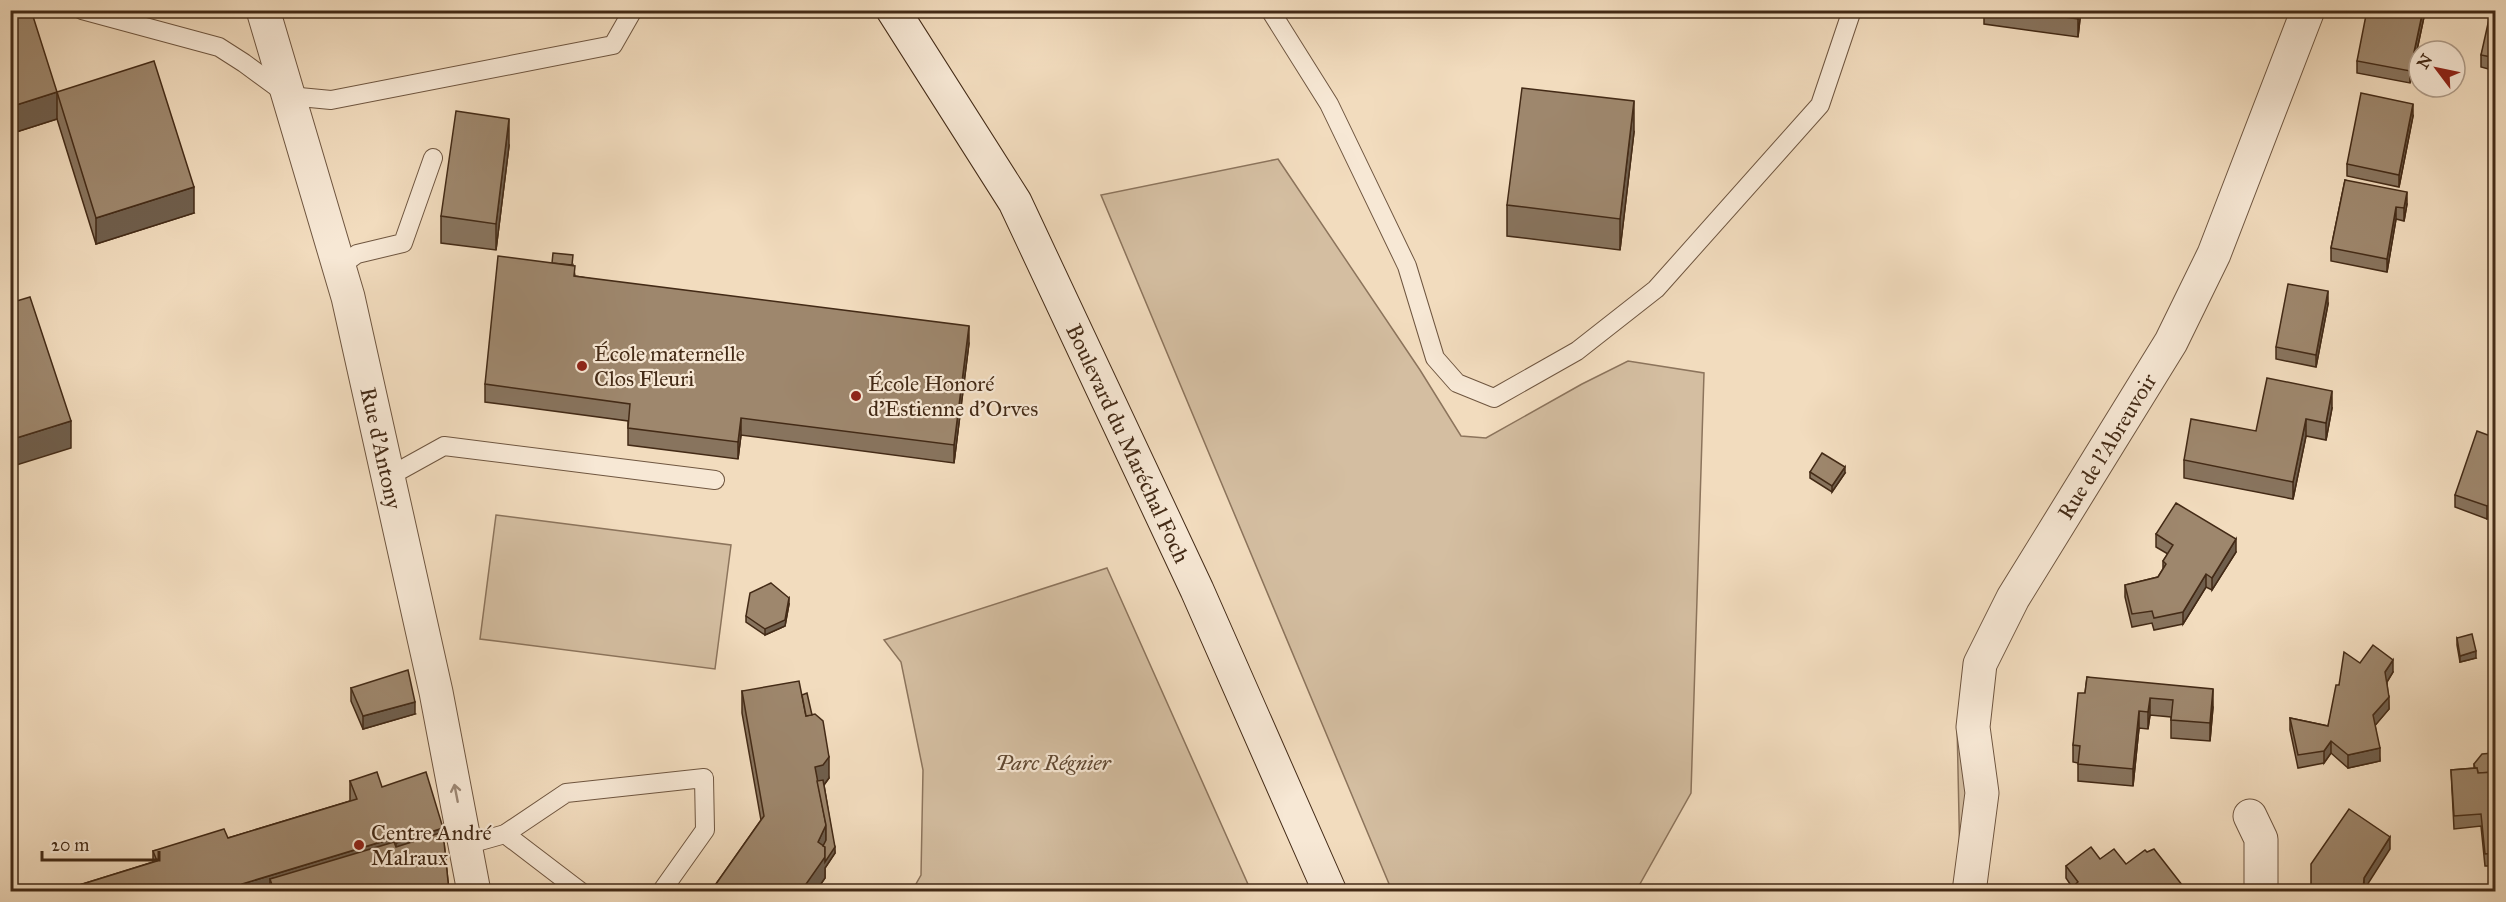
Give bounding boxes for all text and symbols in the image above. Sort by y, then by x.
north arrow [2407,39,2467,99]
text: N [2413,50,2437,72]
street label: Boulevard du Maréchal Foch [1060,320,1195,568]
place label: École maternelle Clos Fleuri [594,340,745,392]
marker: École maternelle Clos Fleuri [575,359,589,373]
street label: Rue de l'Abreuvoir [2052,368,2163,525]
place label: École Honoré d'Estienne d'Orves [868,370,1038,422]
street label: Rue d'Antony [354,385,408,512]
marker: École Honoré d'Estienne d'Orves [849,389,863,403]
park label: Parc Régnier [995,749,1112,776]
one-way arrow [450,783,461,803]
place label: Centre André Malraux [371,819,493,871]
scale bar [42,824,159,862]
text: 20 m [51,834,89,856]
marker: Centre André Malraux [352,838,366,852]

